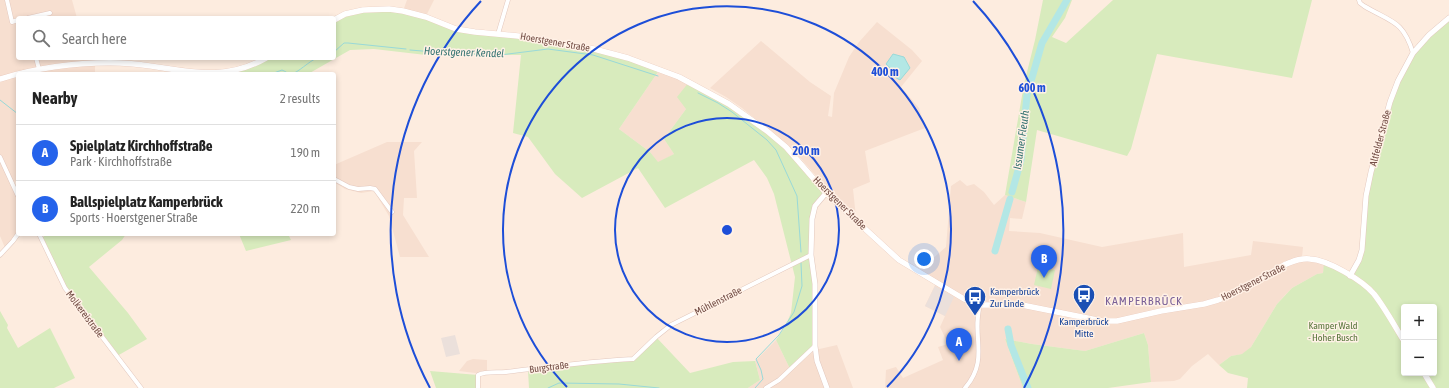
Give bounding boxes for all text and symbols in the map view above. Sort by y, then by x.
search box [16,16,336,60]
icon: search [30,27,52,49]
text: Search here [62,30,127,47]
street label: Hoerstgener Straße [519,30,591,54]
water label: Hoerstgener Kendel [424,45,504,59]
text: 400 m [870,65,899,79]
text: 600 m [1018,81,1046,95]
text: Nearby [32,88,78,108]
text: 2 results [280,91,320,106]
street label: Altfelder Straße [1367,108,1393,167]
water label: Issumer Fleuth [1011,109,1031,170]
text: Spielplatz Kirchhoffstraße [70,137,213,154]
text: 200 m [792,144,820,158]
text: A [42,145,48,160]
text: 190 m [291,145,320,160]
text: Park · Kirchhoffstraße [70,154,172,169]
street label: Hoerstgener Straße [811,174,869,232]
text: Ballspielplatz Kamperbrück [70,193,223,210]
text: B [42,201,48,216]
text: 220 m [291,201,320,216]
text: Sports · Hoerstgener Straße [70,210,198,225]
centre of rings [720,223,734,237]
pin: B [1031,245,1057,278]
your location [914,249,934,269]
street label: Hoerstgener Straße [1219,261,1287,303]
bus stop icon: Kamperbrück Mitte [1071,282,1097,315]
street label: Mühlenstraße [693,284,744,318]
bus stop icon: Kamperbrück Zur Linde [962,284,988,317]
place label: Kamperbrück Zur Linde [990,286,1040,309]
street label: Molkereistraße [64,288,106,340]
district label: KAMPERBRÜCK [1105,294,1183,308]
map controls [1401,304,1437,376]
button: + [1401,304,1437,340]
place label: Kamperbrück Mitte [1059,316,1109,339]
park label: Kamper Wald - Hoher Busch [1308,320,1358,343]
pin: A [946,328,972,361]
button: − [1401,340,1437,376]
street label: Burgstraße [529,359,570,375]

